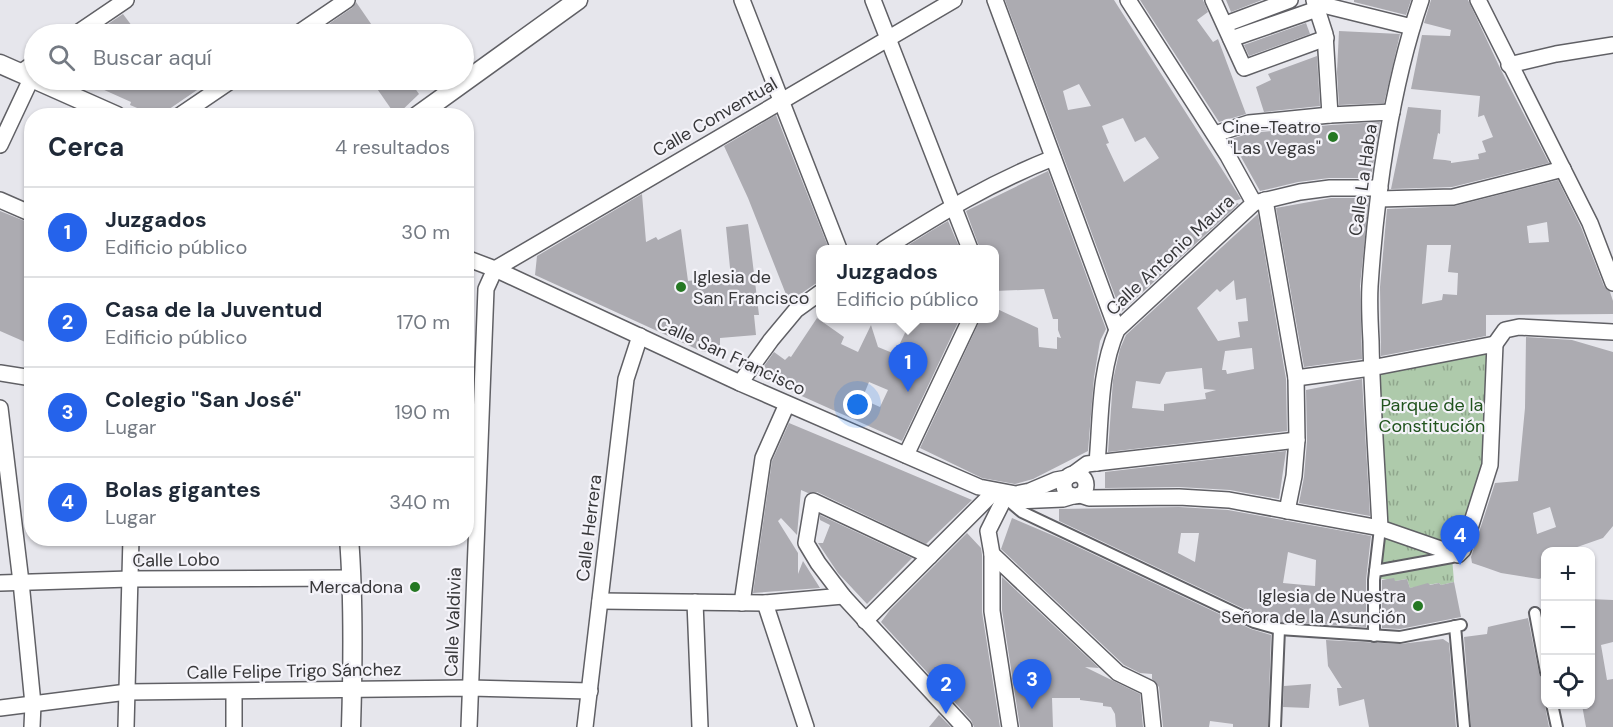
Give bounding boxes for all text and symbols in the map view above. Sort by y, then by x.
search box [24,24,474,90]
icon: search [45,41,78,74]
text: Buscar aquí [93,43,212,72]
street label: Calle Conventual [648,72,782,162]
place label: Cine-Teatro "Las Vegas" [1222,115,1321,160]
street label: Calle La Haba [1343,122,1383,238]
text: Cerca [48,130,124,164]
marker: Cine-Teatro "Las Vegas" [1326,130,1340,144]
text: 4 resultados [335,134,450,160]
street label: Calle Antonio Maura [1101,189,1239,321]
text: Juzgados [105,205,207,234]
text: 1 [64,219,71,245]
text: 30 m [401,219,450,245]
text: Edificio público [105,234,247,260]
popup [816,245,999,323]
text: Juzgados [836,257,938,286]
place label: Iglesia de San Francisco [693,265,809,310]
marker: Iglesia de San Francisco [674,280,688,294]
text: Edificio público [836,286,979,312]
text: Casa de la Juventud [105,295,322,324]
text: 2 [62,309,73,335]
text: 170 m [397,309,450,335]
street label: Calle San Francisco [652,311,810,401]
text: Edificio público [105,324,247,350]
pin: 1 [888,342,928,392]
text: Colegio "San José" [105,385,301,414]
your location [843,390,872,419]
park label: Parque de la Constitución [1379,393,1485,438]
text: 3 [61,399,74,425]
text: 190 m [394,399,450,425]
text: Lugar [105,414,156,440]
street label: Calle Herrera [571,473,607,583]
text: Bolas gigantes [105,475,261,504]
text: 4 [61,489,74,515]
text: 340 m [389,489,450,515]
text: Lugar [105,504,156,530]
pin: 4 [1440,516,1480,565]
street label: Calle Lobo [132,547,220,573]
map controls [1541,547,1595,709]
button: + [1541,547,1595,601]
street label: Calle Valdivia [439,567,467,677]
place label: Mercadona [309,575,403,599]
marker: Mercadona [408,580,422,594]
place label: Iglesia de Nuestra Señora de la Asunción [1221,584,1406,629]
marker: Iglesia de Nuestra Señora de la Asunción [1411,599,1425,613]
button: − [1541,601,1595,655]
button: locate [1541,655,1595,709]
street label: Calle Felipe Trigo Sánchez [186,657,402,685]
pin: 3 [1012,660,1052,709]
pin: 2 [926,664,966,714]

